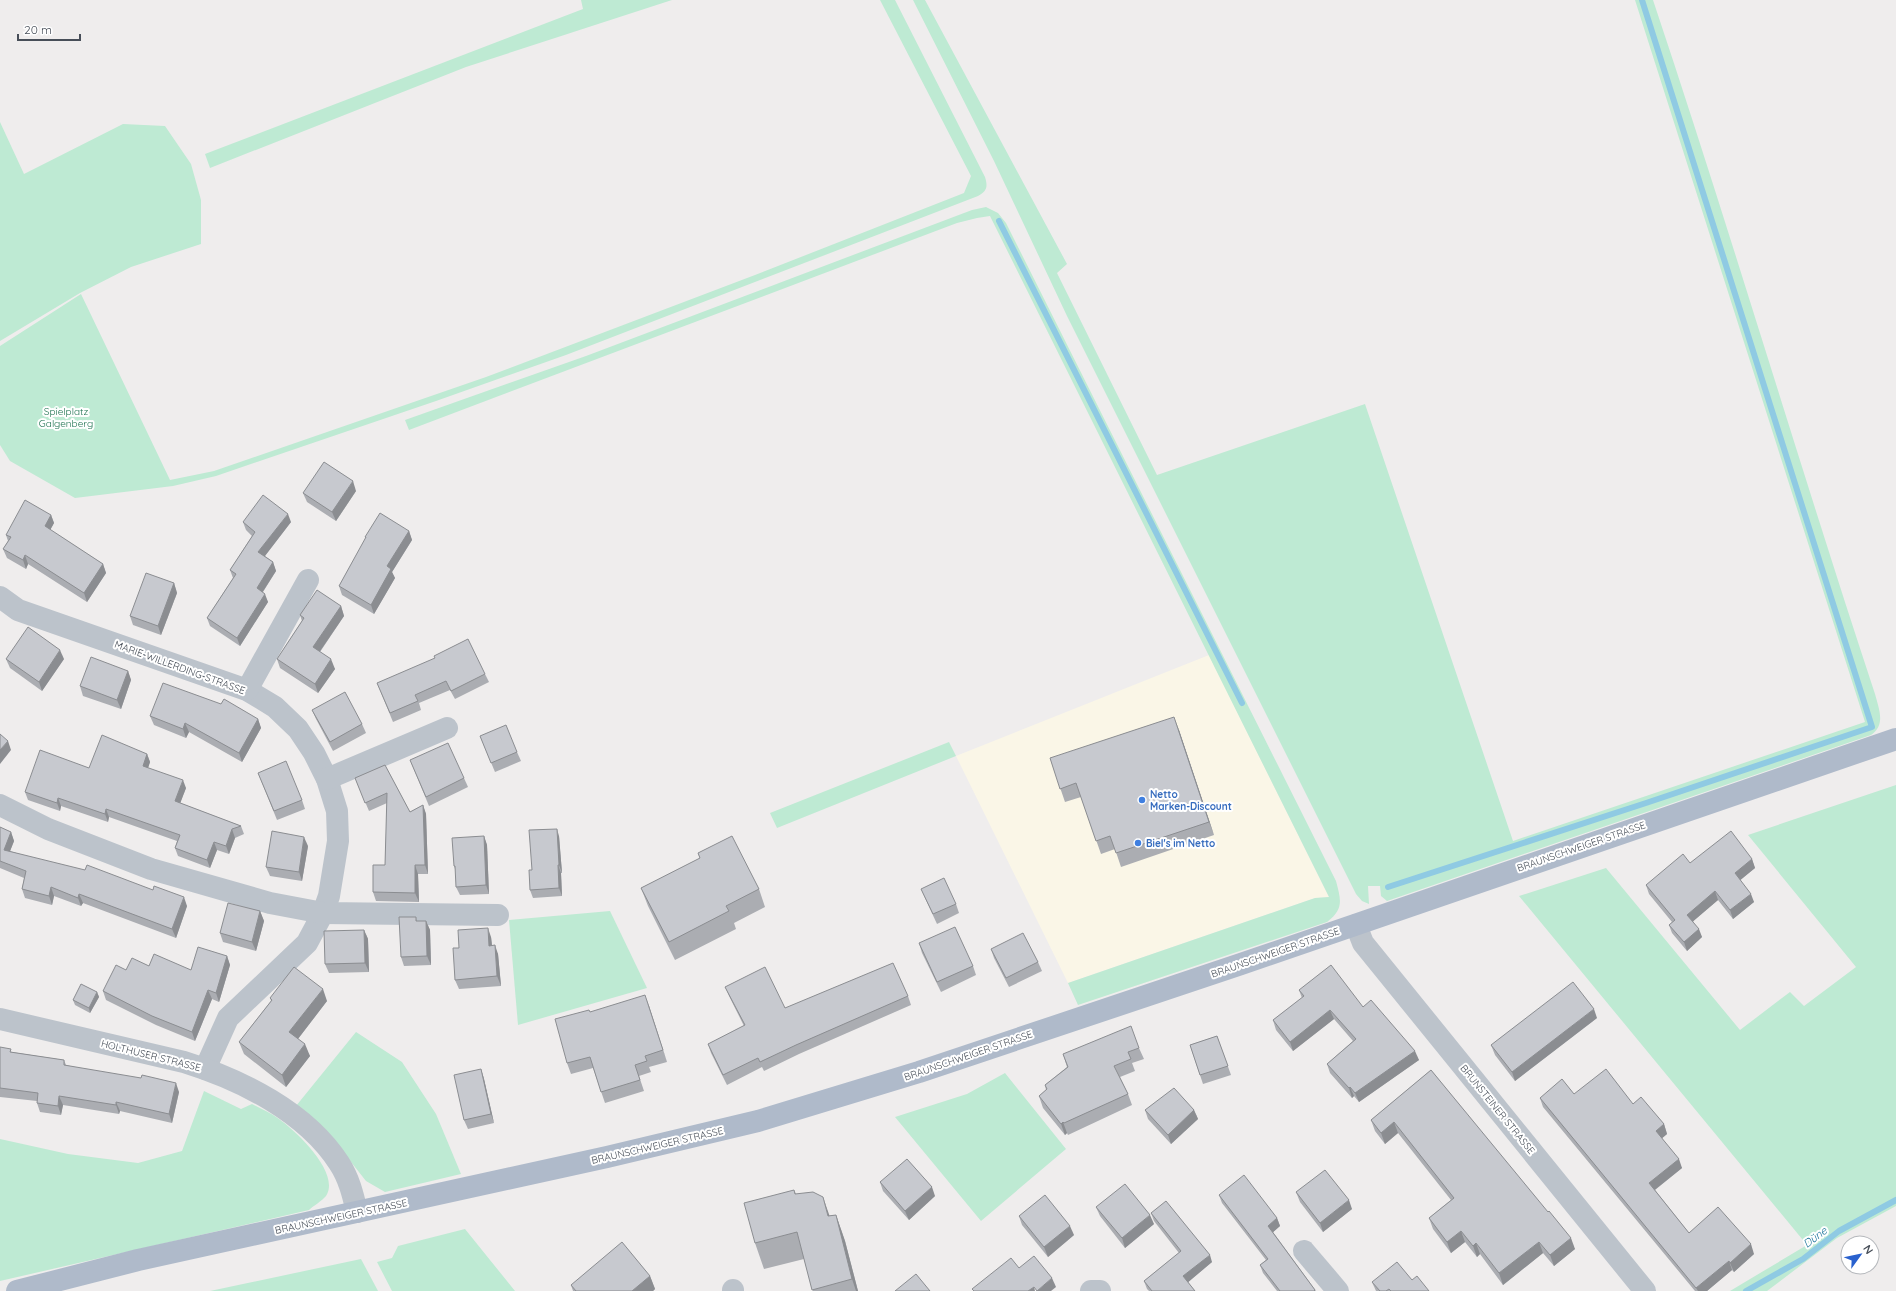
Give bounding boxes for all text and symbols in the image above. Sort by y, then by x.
scale bar [18,16,80,42]
text: 20 m [24,22,52,37]
park label: Spielplatz Galgenberg [39,405,93,430]
street label: MARIE-WILLERDING-STRASSE [113,638,247,697]
place label: Netto Marken-Discount [1150,788,1232,813]
marker: Netto Marken-Discount [1137,795,1147,805]
street label: BRAUNSCHWEIGER STRASSE [1515,818,1647,875]
place label: Biel's im Netto [1146,837,1215,850]
marker: Biel's im Netto [1133,838,1143,848]
street label: BRAUNSCHWEIGER STRASSE [1209,924,1341,981]
street label: BRAUNSCHWEIGER STRASSE [902,1027,1034,1084]
street label: HOLTHUSER STRASSE [100,1037,202,1074]
street label: BRUNSTEINER STRASSE [1457,1062,1538,1157]
street label: BRAUNSCHWEIGER STRASSE [590,1124,725,1167]
street label: BRAUNSCHWEIGER STRASSE [274,1196,409,1237]
water label: Düne [1800,1223,1831,1251]
north arrow [1840,1235,1880,1275]
text: N [1860,1242,1876,1257]

